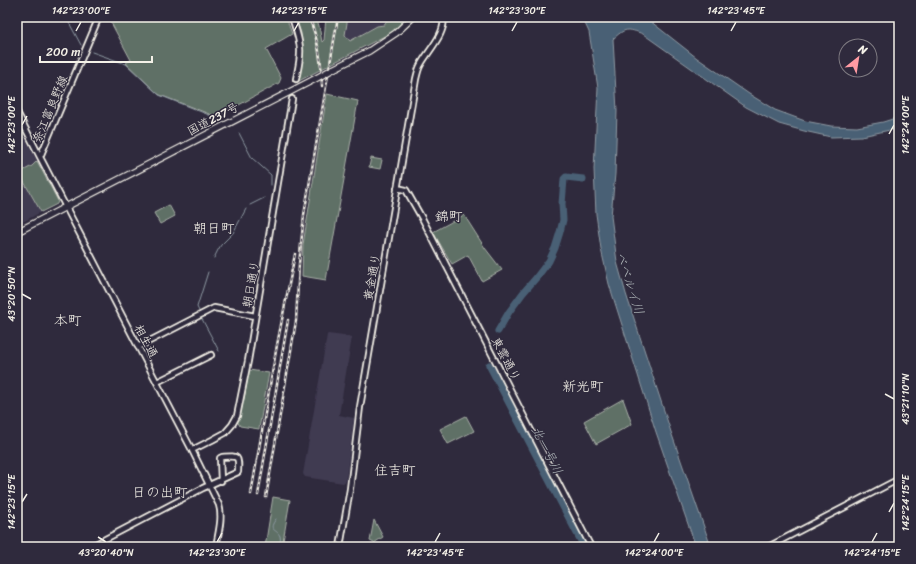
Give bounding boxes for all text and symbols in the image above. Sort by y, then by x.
text: 142°23'00"E [52,2,111,20]
text: 142°23'15"E [271,2,328,20]
text: 142°23'30"E [488,2,547,20]
text: 142°23'45"E [707,2,766,20]
scale bar [40,38,152,64]
north arrow [838,38,878,78]
text: N [854,39,871,60]
text: 200 m [46,41,80,63]
street label: 奈江富良野線 [26,72,74,146]
text: 142°24'00"E [897,94,915,154]
text: 142°23'00"E [3,95,21,154]
street label: 国道237号 [183,96,243,142]
district label: 錦町 [435,204,463,229]
district label: 朝日町 [193,216,235,241]
water label: ベベルイ川 [609,249,651,317]
street label: 黄金通り [357,251,387,303]
street label: 朝日通り [236,258,266,310]
text: 43°20'50"N [3,266,21,322]
district label: 本町 [54,308,82,333]
street label: 相生通 [128,320,164,362]
street label: 東雲通り [485,333,527,385]
text: 43°21'10"N [897,373,915,425]
district label: 新光町 [562,374,604,399]
water label: 北一号川 [525,422,569,478]
district label: 住吉町 [374,458,416,483]
text: 142°23'15"E [3,473,21,530]
text: 142°24'15"E [897,473,915,531]
district label: 日の出町 [132,480,188,505]
text: 43°20'40"N [78,544,134,562]
text: 142°23'30"E [188,544,247,562]
text: 142°23'45"E [406,544,465,562]
text: 142°24'00"E [625,544,685,562]
text: 142°24'15"E [844,544,902,562]

